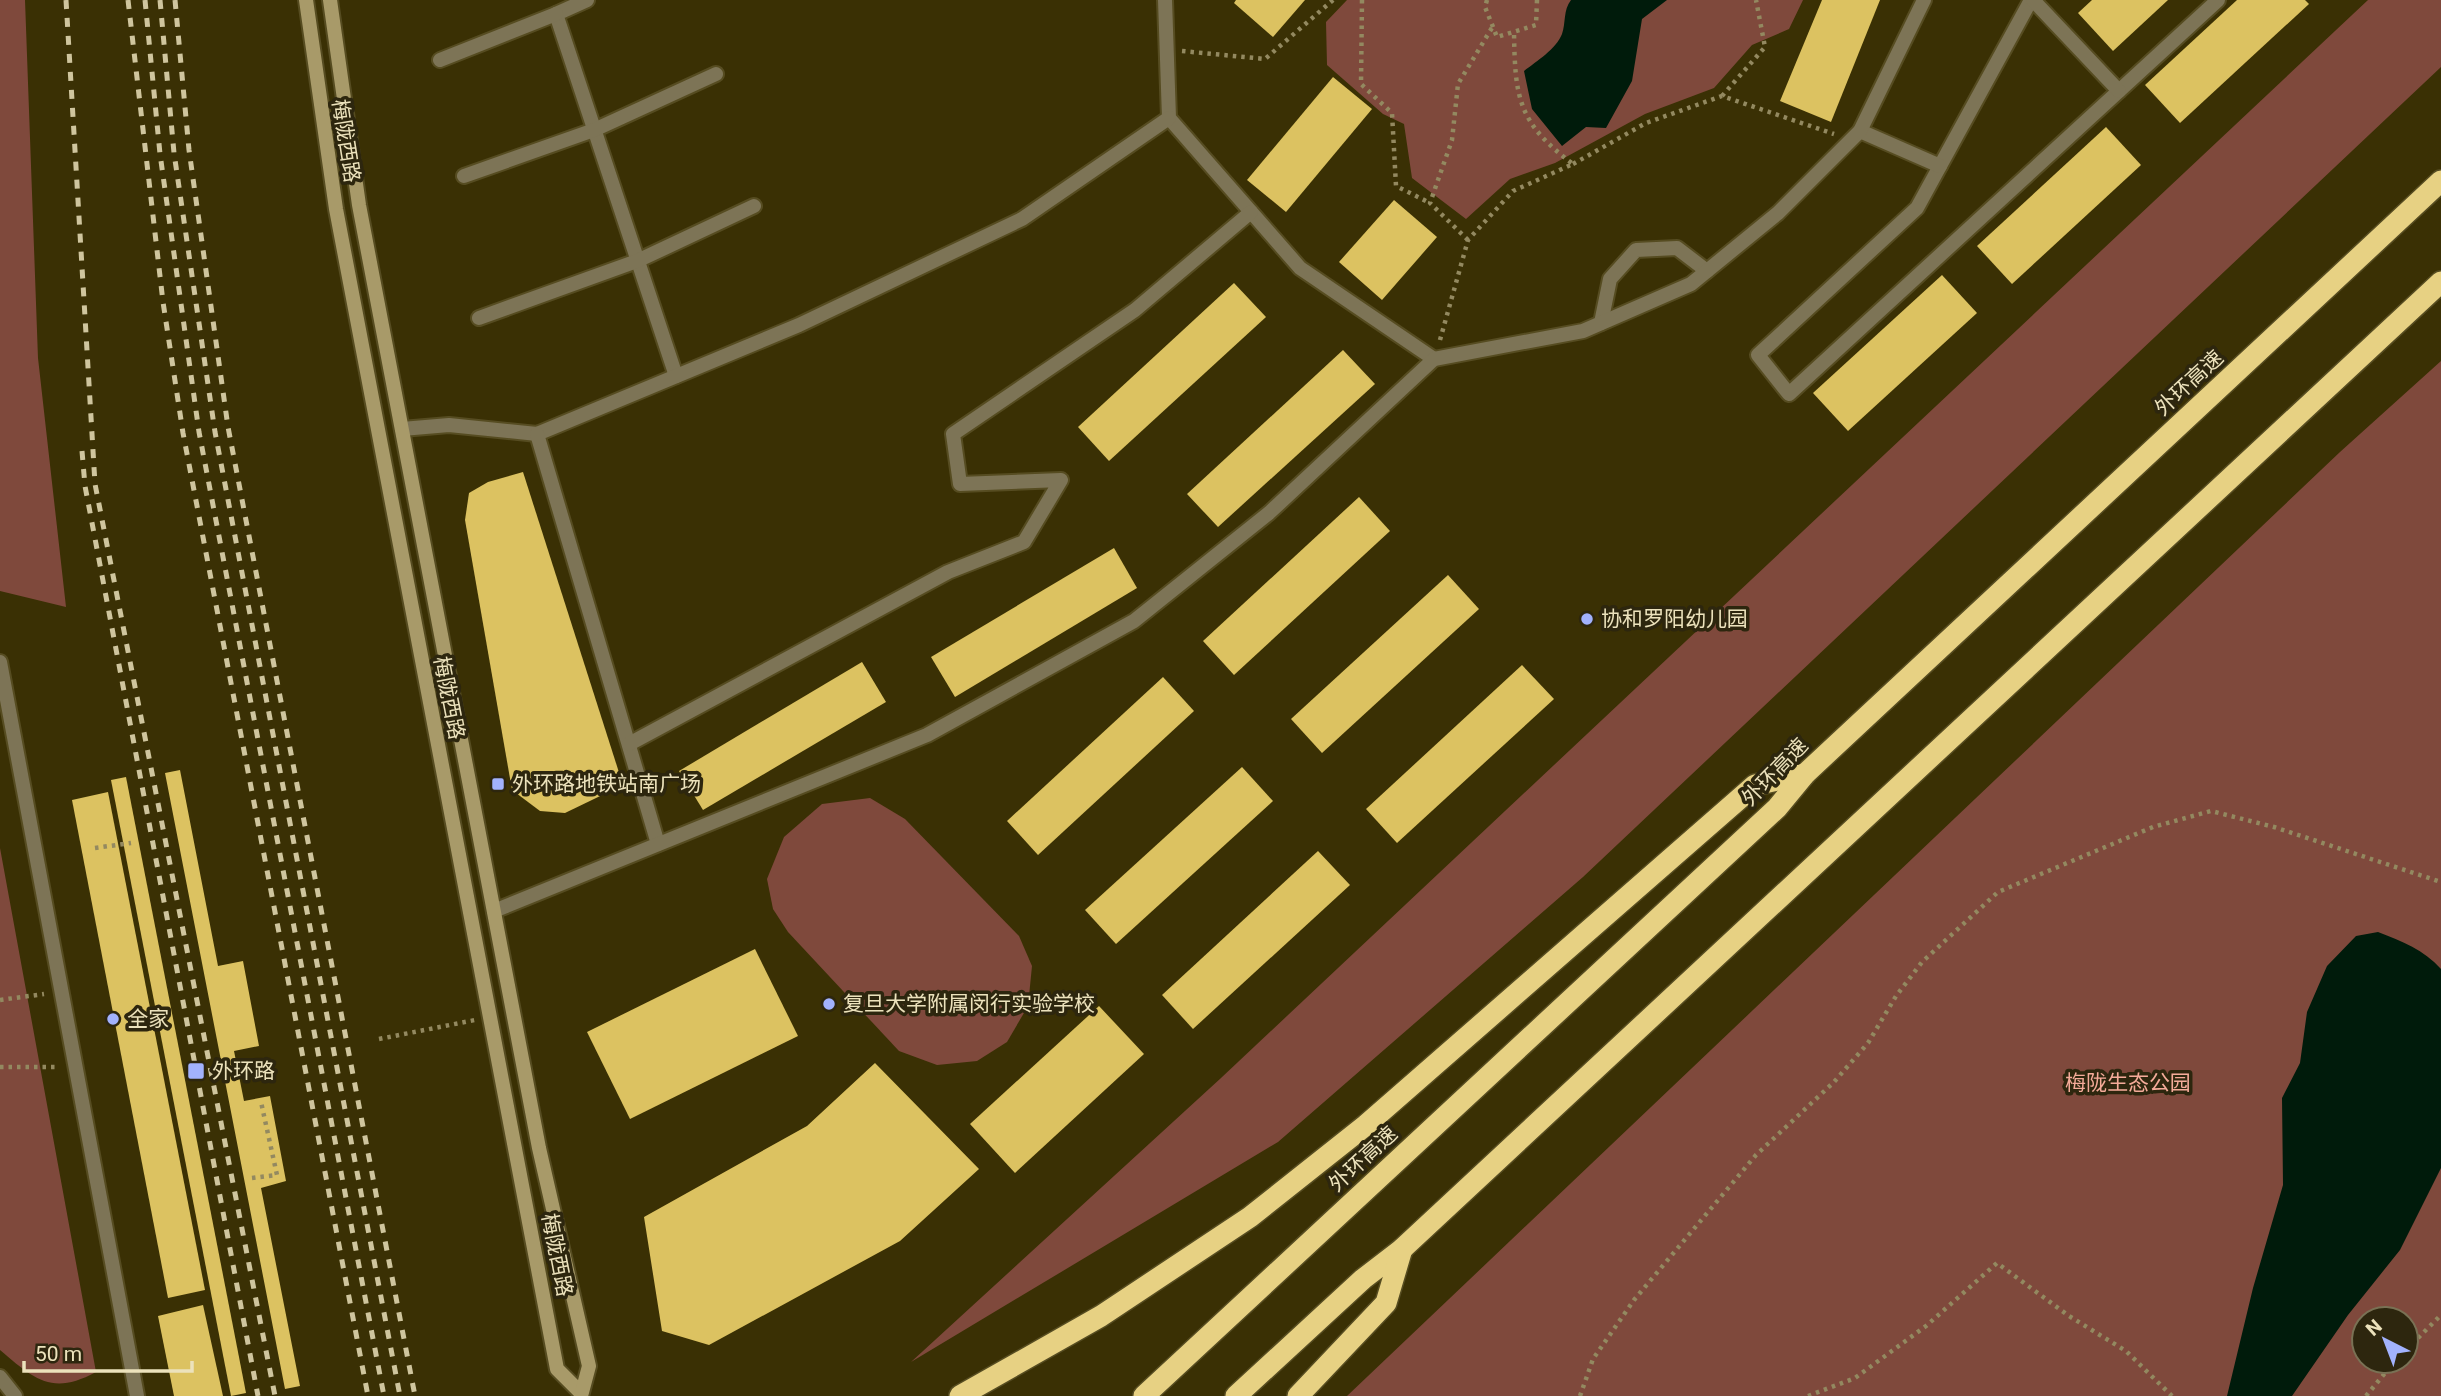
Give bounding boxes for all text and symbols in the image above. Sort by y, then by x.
street label: 梅陇西路 [328,98,364,184]
street label: 外环高速 [2150,346,2228,420]
place label: 协和罗阳幼儿园 [1601,607,1748,631]
marker: 协和罗阳幼儿园 [1579,611,1595,627]
street label: 梅陇西路 [429,654,469,742]
street label: 外环高速 [1737,733,1813,811]
place label: 外环路地铁站南广场 [512,772,701,796]
marker: 外环路地铁站南广场 [490,776,506,792]
place label: 复旦大学附属闵行实验学校 [843,992,1095,1016]
marker: 复旦大学附属闵行实验学校 [821,996,837,1012]
place label: 全家 [127,1007,169,1031]
marker: 全家 [105,1011,121,1027]
place label: 外环路 [212,1059,275,1083]
marker: 外环路 [186,1061,206,1081]
park label: 梅陇生态公园 [2065,1071,2191,1095]
street label: 外环高速 [1324,1122,1402,1196]
street label: 梅陇西路 [537,1211,577,1299]
north arrow [2350,1305,2420,1375]
text: N [2361,1315,2387,1341]
scale bar [24,1330,192,1374]
text: 50 m [35,1342,82,1366]

